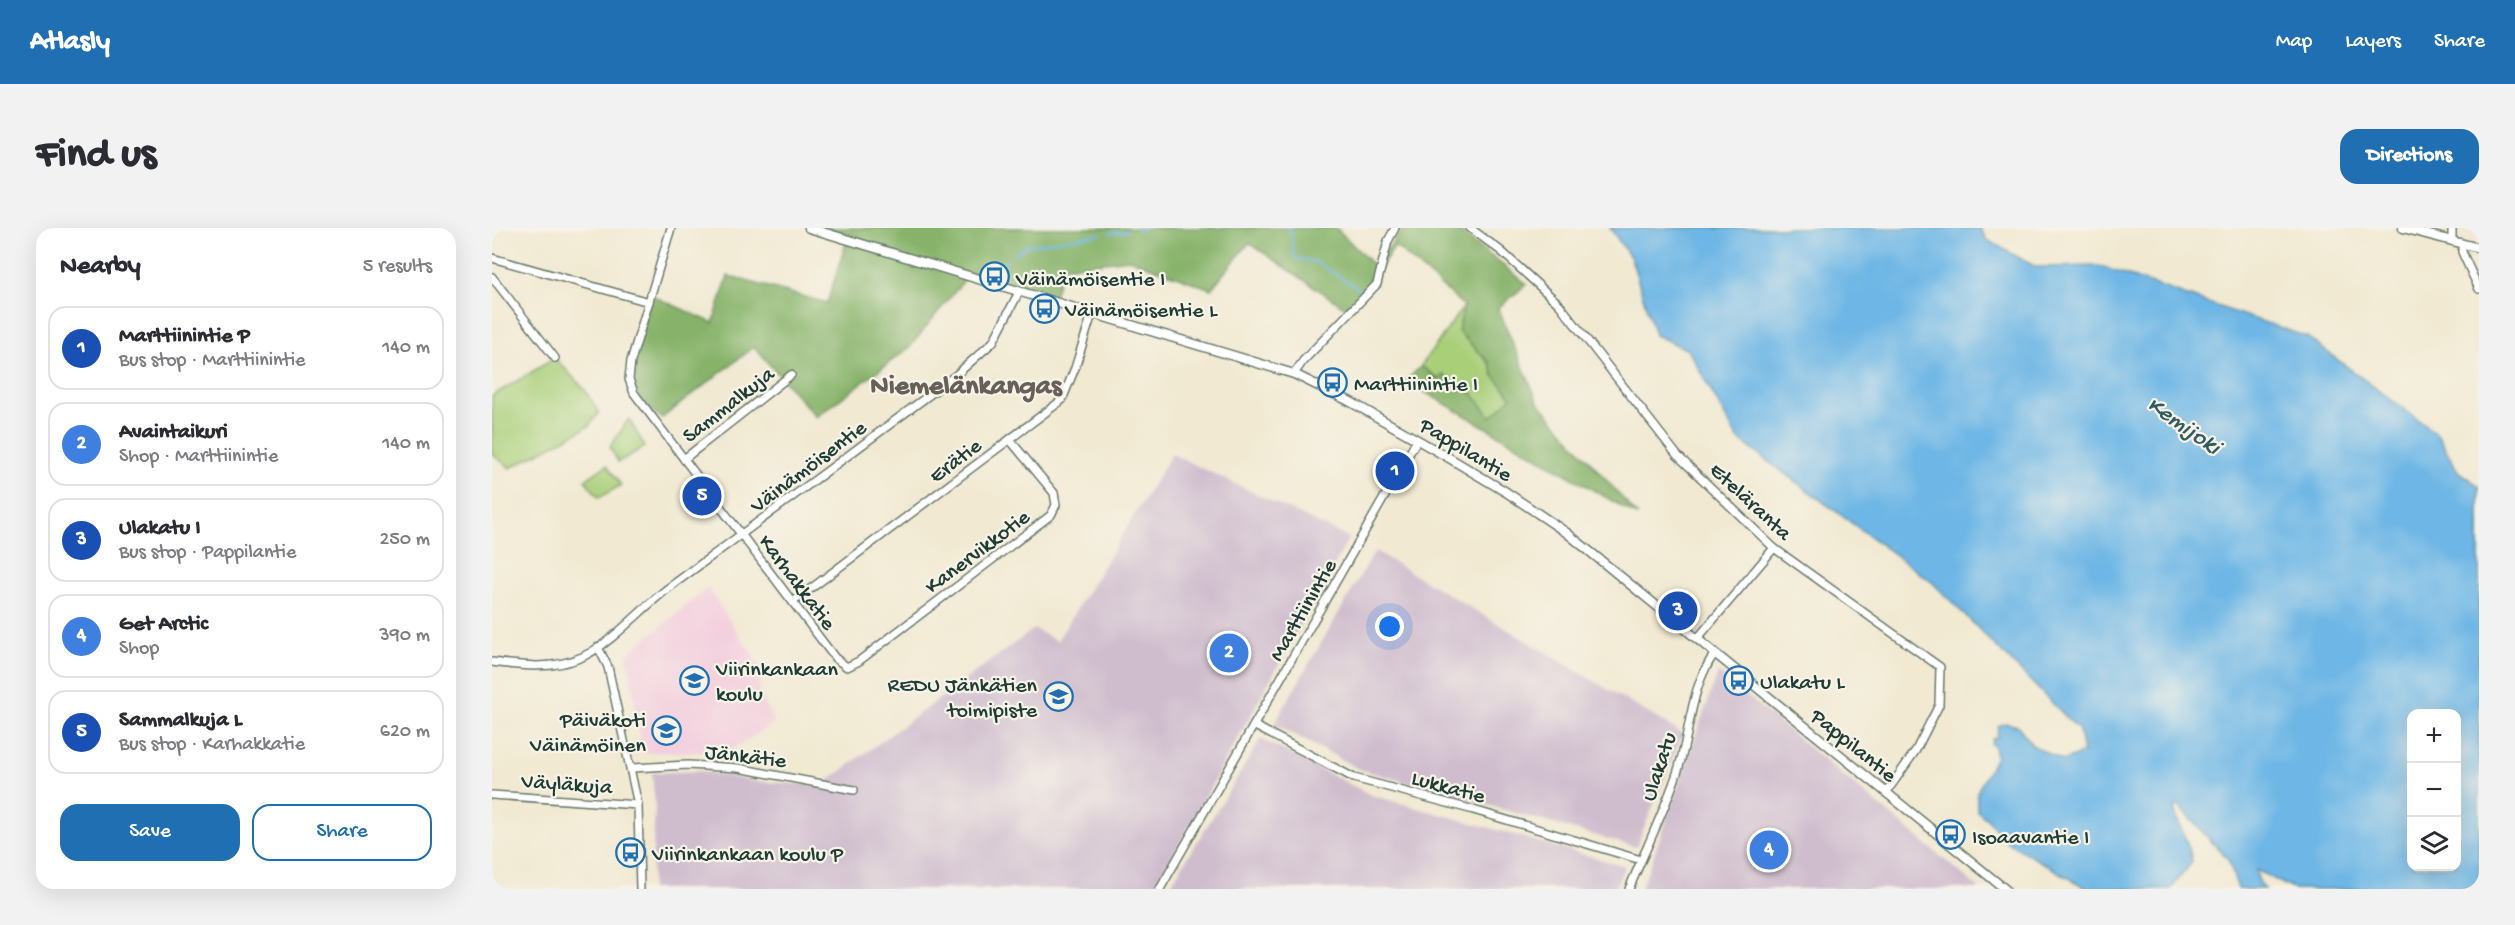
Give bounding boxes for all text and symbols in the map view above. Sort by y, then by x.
text: Atlasly [30,26,110,59]
text: Map [2276,30,2312,55]
text: Layers [2345,30,2401,55]
text: Share [2434,30,2485,55]
button: Directions [2340,129,2479,184]
text: Find us [36,132,156,181]
text: Nearby [60,252,141,283]
text: 5 results [363,256,432,279]
bus stop icon: Väinämöisentie I [979,261,1011,293]
place label: Väinämöisentie I [1015,268,1165,294]
bus stop icon: Väinämöisentie L [1028,292,1060,324]
place label: Väinämöisentie L [1064,299,1218,325]
text: Marttiinintie P [119,324,250,350]
text: 1 [77,337,86,360]
text: 140 m [382,337,430,360]
text: Bus stop · Marttiinintie [119,350,305,373]
street label: Sammalkuja [678,362,781,450]
bus stop icon: Marttiinintie I [1317,366,1349,398]
district label: Niemelänkangas [870,371,1063,404]
place label: Marttiinintie I [1354,373,1478,399]
water label: Kemijoki [2141,391,2228,464]
street label: Pappilantie [1413,413,1516,490]
street label: Väinämöisentie [745,416,873,521]
text: Avaintaikuri [119,420,228,446]
text: 2 [77,433,86,456]
text: 140 m [382,433,430,456]
street label: Erätie [925,434,988,490]
text: Shop · Marttiinintie [119,446,278,469]
pin: 1 [1376,448,1414,494]
street label: Eteläranta [1703,458,1796,548]
pin: 5 [682,474,722,518]
street label: Kanervikkotie [921,505,1036,601]
text: Ulakatu I [119,516,201,542]
text: 3 [76,529,87,552]
text: 250 m [379,529,430,552]
street label: Karhakkatie [751,530,841,637]
text: Bus stop · Pappilantie [119,542,296,565]
street label: Marttiinintie [1265,555,1344,667]
pin: 3 [1658,588,1698,634]
text: Get Arctic [119,612,208,638]
your location [1375,612,1404,641]
text: 4 [77,625,86,648]
text: 390 m [379,625,430,648]
pin: 2 [1210,630,1248,676]
text: Shop [119,638,159,661]
place label: Viirinkankaan koulu [715,658,838,709]
school or university icon: Viirinkankaan koulu [679,664,711,696]
bus stop icon: Ulakatu L [1723,664,1755,696]
place label: Ulakatu L [1760,671,1845,697]
place label: REDU Jänkätien toimipiste [888,674,1038,725]
school or university icon: REDU Jänkätien toimipiste [1042,680,1074,712]
street label: Pappilantie [1803,704,1901,790]
text: Sammalkuja L [119,708,242,734]
place label: Päiväkoti Väinämöinen [529,709,647,760]
map controls [2407,709,2461,871]
button: + [2407,709,2461,763]
school or university icon: Päiväkoti Väinämöinen [651,715,683,747]
text: 5 [76,721,87,744]
text: 620 m [380,721,430,744]
street label: Ulakatu [1637,729,1684,805]
text: Bus stop · Karhakkatie [119,734,305,757]
street label: Jänkätie [704,740,788,776]
button: − [2407,763,2461,817]
street label: Lukkatie [1408,767,1488,811]
street label: Väyläkuja [519,770,614,802]
button: Save [60,804,240,861]
button: Share [252,804,432,861]
button: layers [2407,817,2461,871]
bus stop icon: Isoaavantie I [1935,819,1967,851]
place label: Isoaavantie I [1972,826,2089,852]
pin: 4 [1750,828,1788,872]
bus stop icon: Viirinkankaan koulu P [615,836,647,868]
place label: Viirinkankaan koulu P [651,843,844,869]

